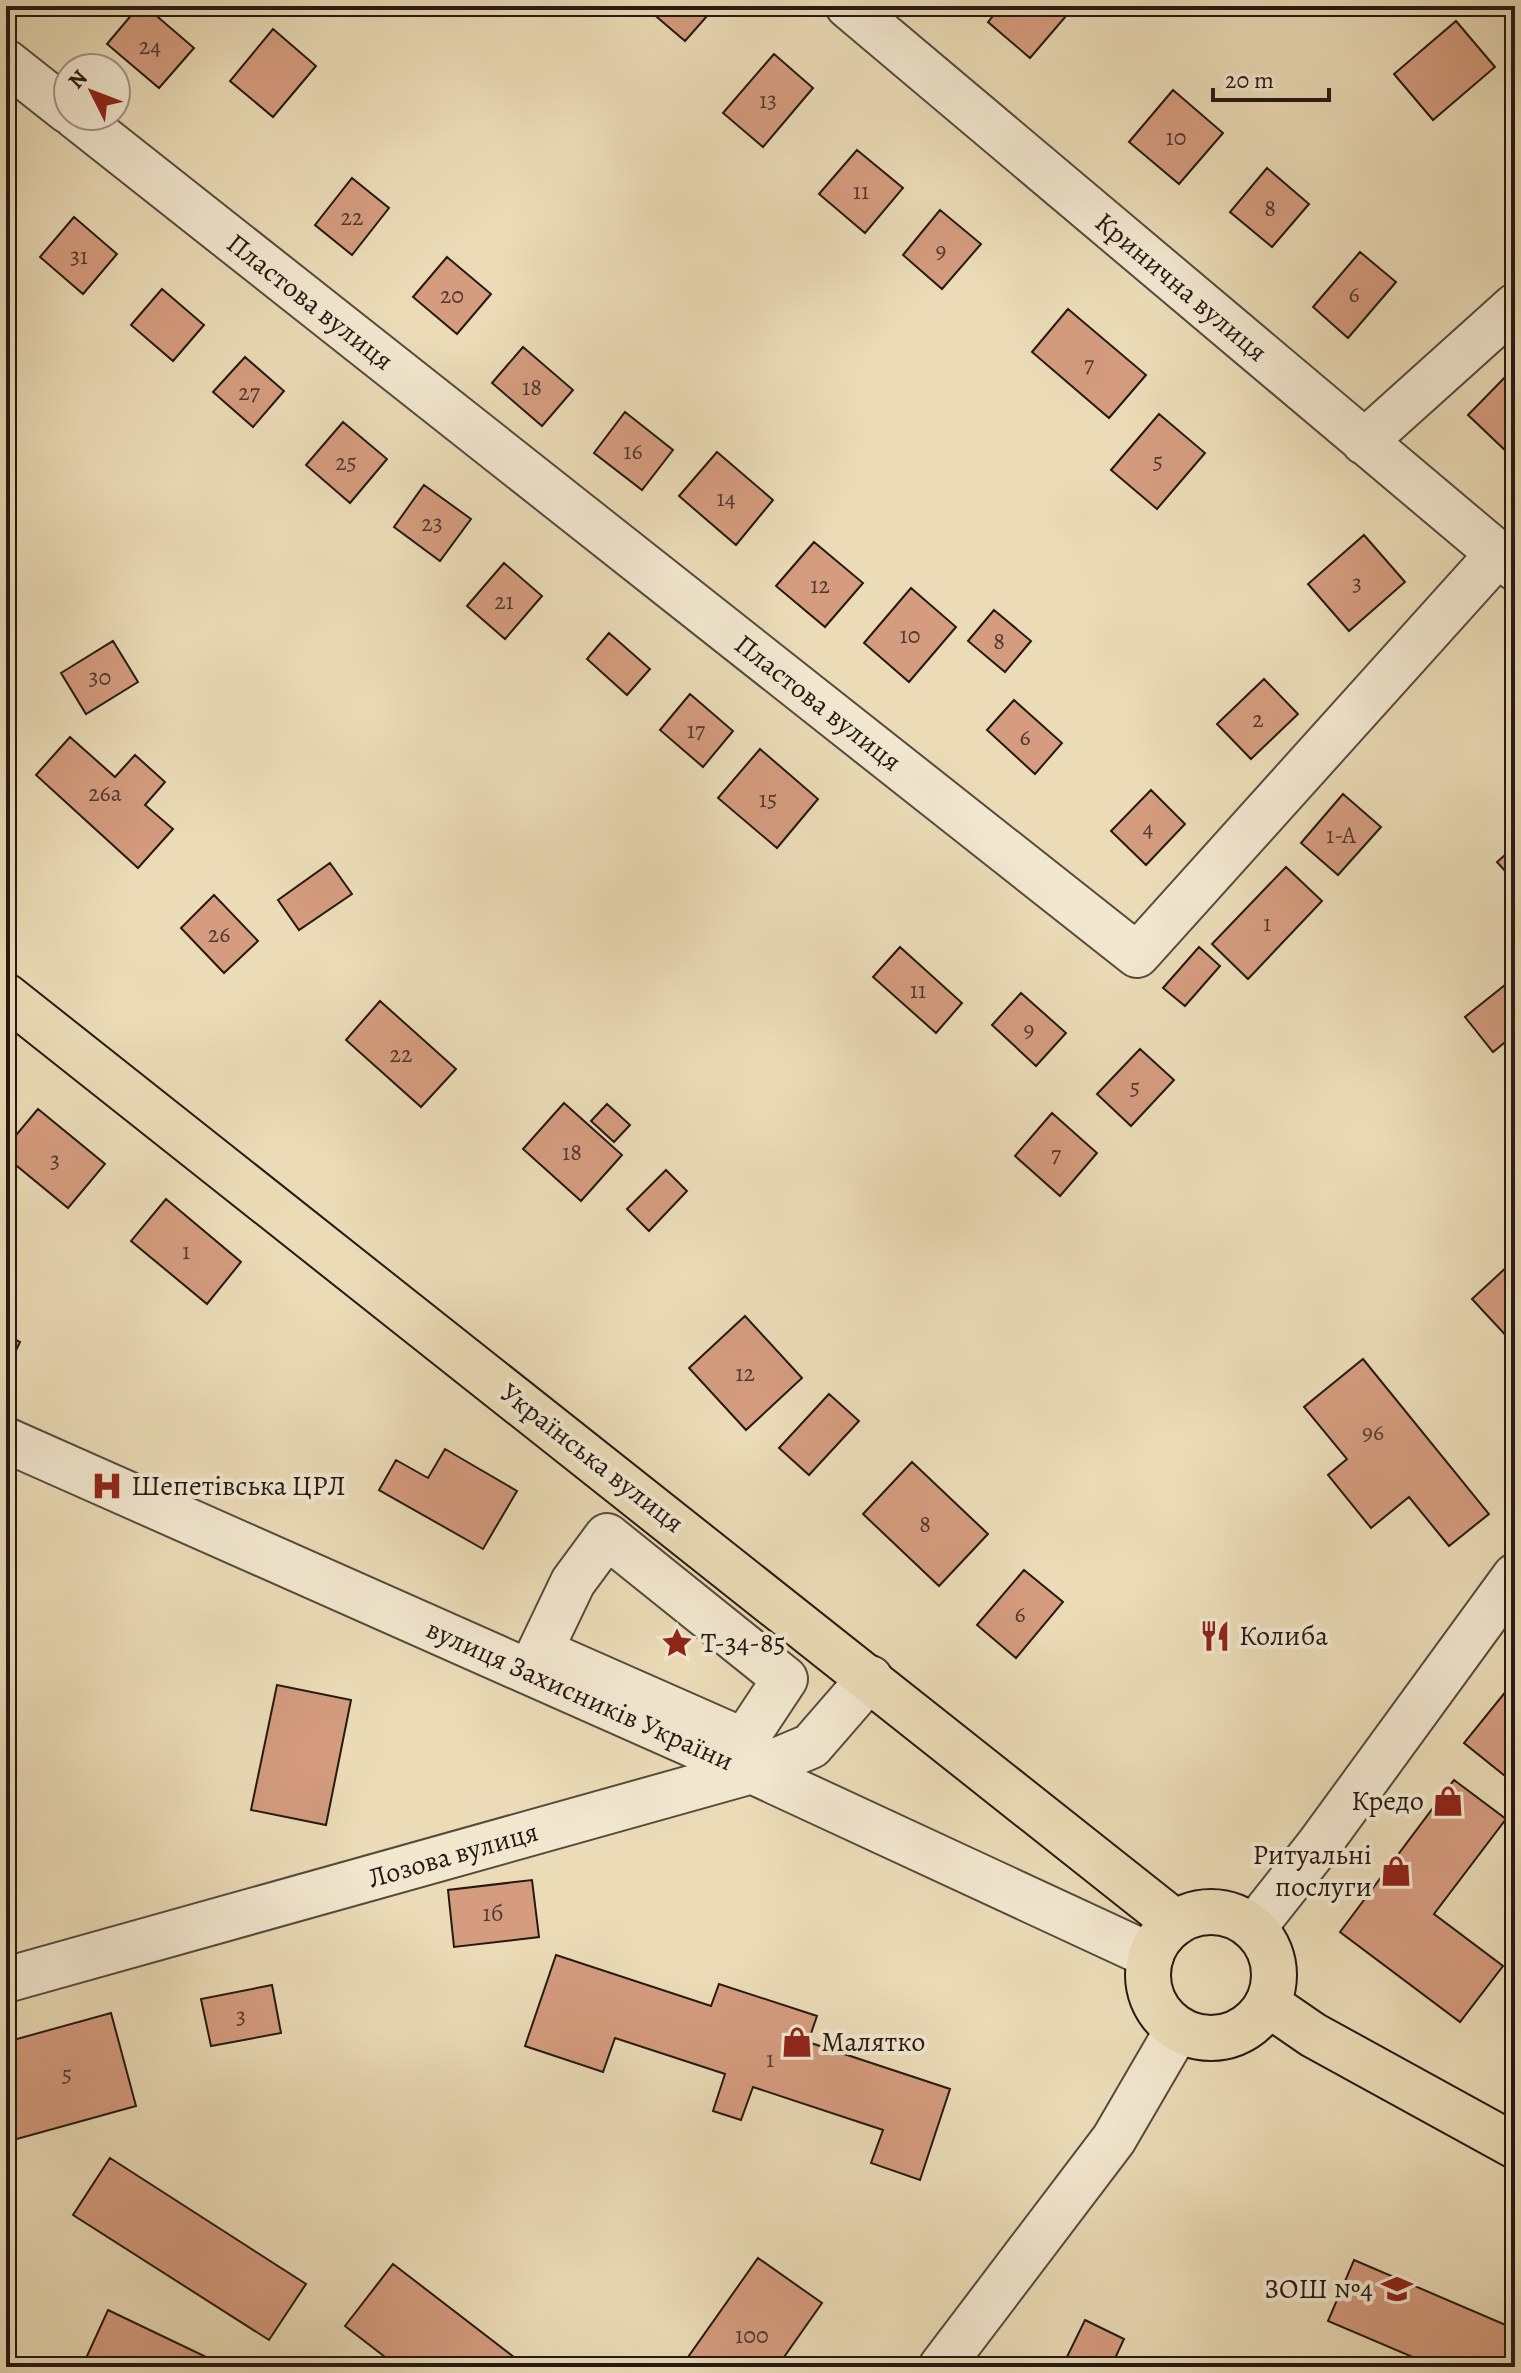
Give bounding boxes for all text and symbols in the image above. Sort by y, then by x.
house number: 24 [139,30,161,62]
north arrow [52,52,132,132]
scale bar [1213,52,1329,102]
text: N [61,63,94,95]
text: 20 m [1225,64,1274,96]
house number: 13 [759,84,777,116]
house number: 10 [1166,121,1187,153]
house number: 11 [853,175,869,207]
house number: 8 [1264,192,1276,224]
house number: 22 [341,201,363,233]
street label: Кринична вулиця [1087,203,1275,371]
street label: Пластова вулиця [218,225,402,379]
house number: 9 [936,234,946,266]
house number: 31 [70,240,88,272]
house number: 6 [1348,278,1360,310]
house number: 20 [440,279,464,311]
house number: 7 [1084,348,1095,380]
house number: 18 [522,371,542,403]
house number: 27 [238,376,261,408]
house number: 16 [623,435,643,467]
house number: 5 [1153,445,1163,477]
house number: 25 [335,446,357,478]
house number: 14 [716,482,736,514]
house number: 23 [421,507,443,539]
house number: 3 [1352,567,1362,599]
house number: 12 [810,569,830,601]
house number: 21 [494,585,514,617]
house number: 10 [900,619,921,651]
house number: 8 [993,625,1005,657]
street label: Пластова вулиця [726,626,910,780]
house number: 30 [89,661,111,693]
house number: 2 [1252,703,1264,735]
house number: 17 [687,714,706,746]
house number: 6 [1019,721,1031,753]
house number: 26а [88,777,122,809]
house number: 15 [759,783,777,815]
house number: 4 [1143,812,1154,844]
house number: 1-А [1326,819,1357,851]
house number: 1 [1263,907,1271,939]
house number: 26 [208,918,230,950]
house number: 11 [910,974,926,1006]
house number: 9 [1024,1013,1034,1045]
house number: 22 [390,1038,412,1070]
house number: 5 [1130,1071,1140,1103]
house number: 18 [562,1136,582,1168]
house number: 7 [1051,1138,1062,1170]
house number: 3 [50,1144,60,1176]
house number: 1 [182,1235,190,1267]
house number: 12 [735,1357,755,1389]
street label: Українська вулиця [492,1374,692,1542]
house number: 96 [1362,1416,1384,1448]
place label: Шепетівська ЦРЛ [131,1467,346,1505]
hospital icon: Шепетівська ЦРЛ [90,1469,124,1503]
house number: 8 [919,1508,931,1540]
house number: 6 [1014,1598,1026,1630]
street label: вулиця Захисників України [420,1610,740,1780]
place label: Колиба [1239,1617,1328,1655]
restaurant icon: Колиба [1198,1619,1232,1653]
place label: Т-34-85 [701,1624,786,1662]
place icon: Т-34-85 [660,1626,694,1660]
place label: Кредо [1351,1782,1424,1820]
shop icon: Кредо [1431,1784,1465,1818]
street label: Лозова вулиця [364,1813,542,1897]
place label: Ритуальні послуги [1253,1836,1372,1906]
shop icon: Ритуальні послуги [1379,1854,1413,1888]
house number: 1б [483,1897,503,1929]
house number: 3 [236,2000,246,2032]
place label: Малятко [821,2023,925,2061]
shop icon: Малятко [780,2025,814,2059]
house number: 1 [766,2043,774,2075]
house number: 5 [62,2058,72,2090]
place label: ЗОШ №4 [1264,2270,1373,2308]
school or university icon: ЗОШ №4 [1380,2272,1414,2306]
house number: 100 [735,2319,769,2351]

